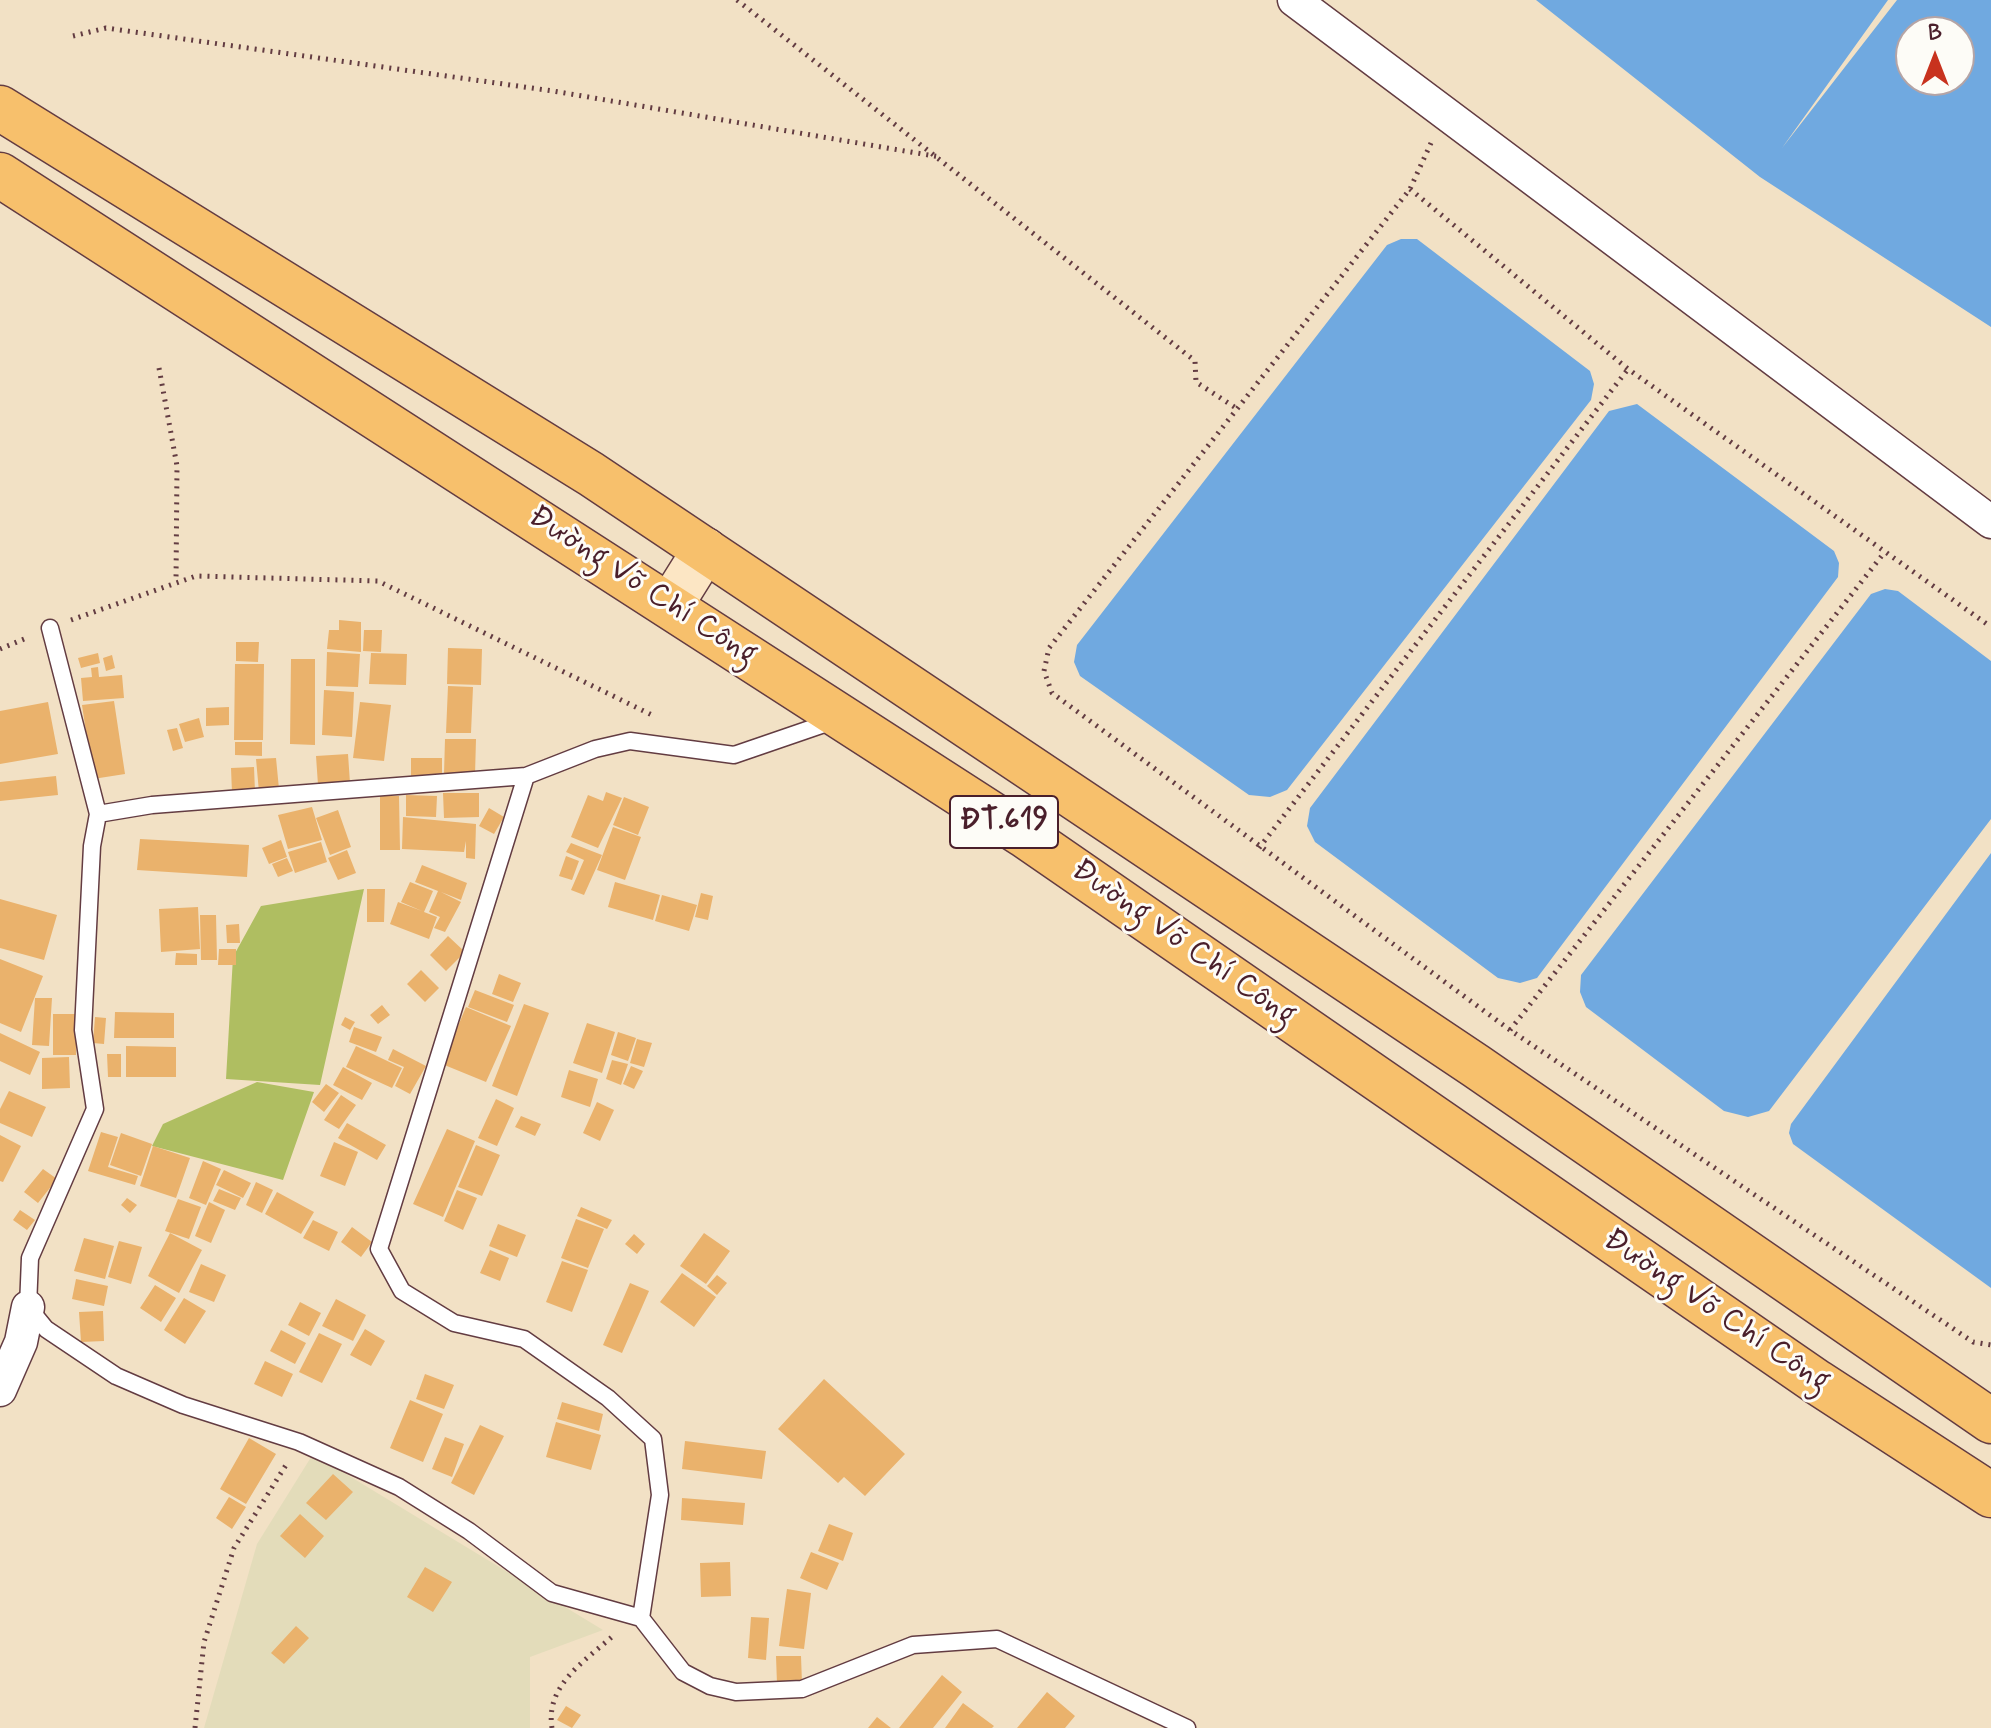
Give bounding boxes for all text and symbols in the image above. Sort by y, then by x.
north arrow [1895,16,1975,96]
text: B [1928,20,1942,48]
street label: Đường Võ Chí Công [520,499,764,675]
road number: ĐT.619 [950,796,1058,848]
street label: Đường Võ Chí Công [1063,852,1303,1036]
street label: Đường Võ Chí Công [1595,1222,1837,1402]

